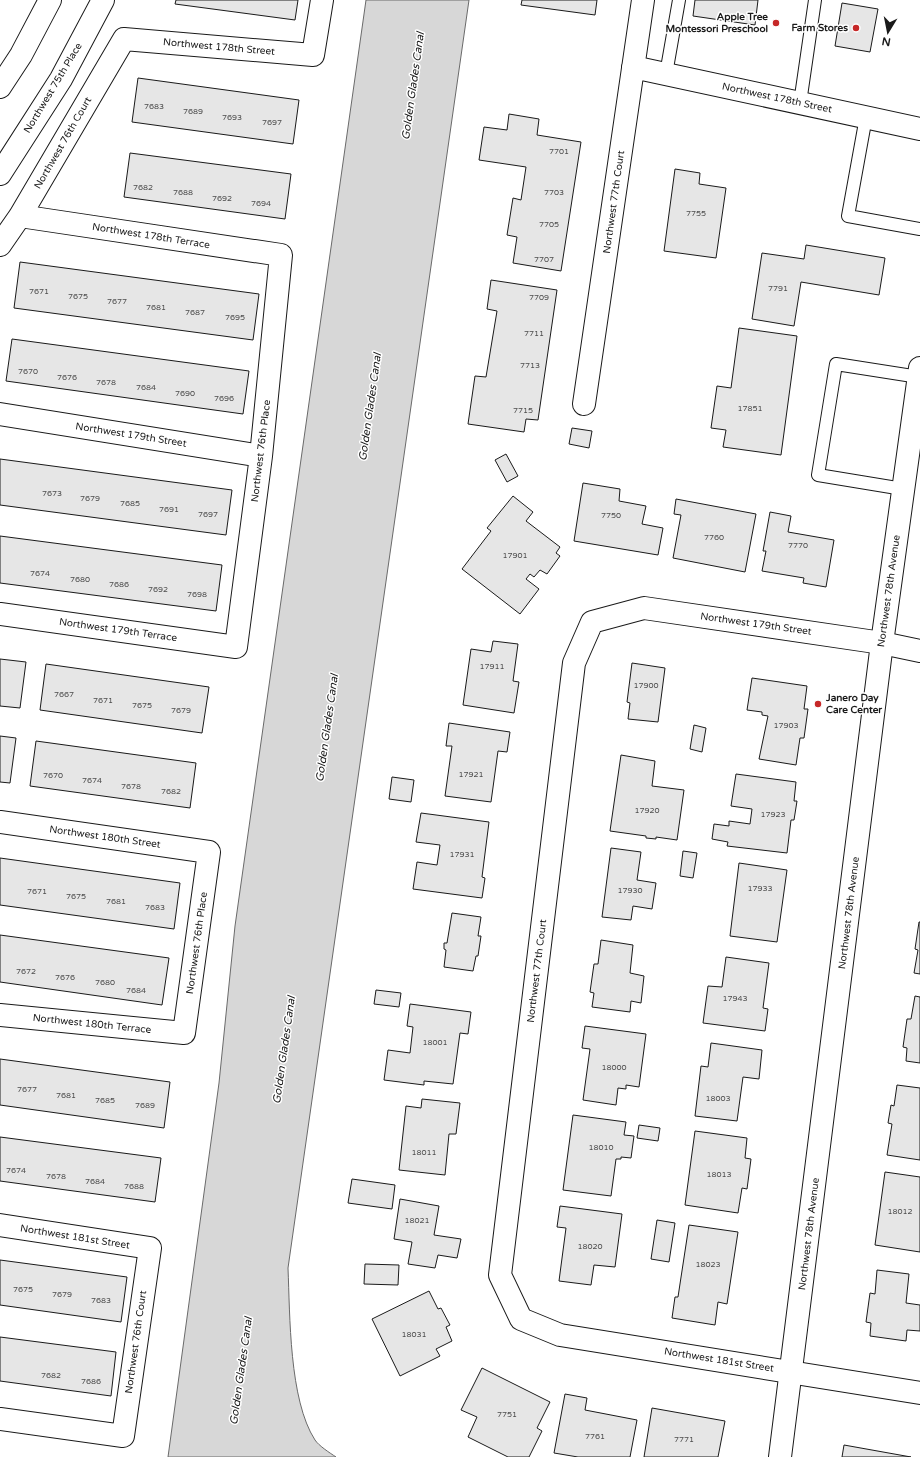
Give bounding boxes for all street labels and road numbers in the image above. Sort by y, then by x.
street label: Northwest 178th Street [163,36,276,58]
street label: Northwest 75th Place [21,40,85,135]
street label: Northwest 178th Street [721,80,833,116]
street label: Northwest 76th Court [32,95,94,191]
street label: Northwest 77th Court [601,150,627,254]
street label: Northwest 178th Terrace [91,221,211,251]
street label: Northwest 76th Place [249,399,273,503]
street label: Northwest 179th Street [75,420,188,450]
street label: Northwest 78th Avenue [875,534,903,648]
street label: Northwest 179th Street [700,610,813,638]
street label: Northwest 179th Terrace [58,616,178,644]
street label: Northwest 180th Street [49,823,162,851]
street label: Northwest 78th Avenue [836,856,862,970]
street label: Northwest 76th Place [184,891,210,995]
street label: Northwest 77th Court [525,918,549,1023]
street label: Northwest 180th Terrace [32,1012,152,1036]
street label: Northwest 78th Avenue [796,1177,822,1291]
street label: Northwest 181st Street [19,1222,131,1252]
street label: Northwest 76th Court [123,1290,149,1394]
street label: Northwest 181st Street [663,1345,775,1375]

